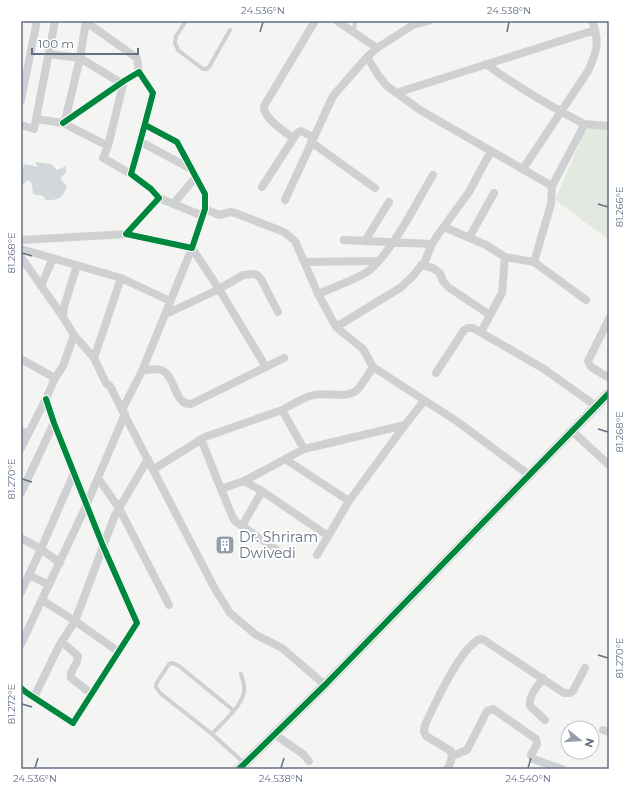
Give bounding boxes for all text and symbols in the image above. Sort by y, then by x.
text: 24.536°N [241,4,285,17]
text: 24.538°N [487,4,531,17]
scale bar [32,30,138,56]
text: 100 m [38,36,74,51]
text: 81.266°E [613,186,626,227]
text: 81.268°E [5,232,18,274]
text: 81.268°E [613,411,626,453]
text: 81.270°E [5,458,18,500]
place label: Dr. Shriram Dwivedi [239,528,318,562]
building icon: Dr. Shriram Dwivedi [214,534,236,556]
text: 81.270°E [613,637,626,679]
text: 81.272°E [5,684,18,724]
north arrow [560,720,600,760]
text: N [582,737,598,749]
text: 24.536°N [13,772,57,785]
text: 24.538°N [259,772,303,785]
text: 24.540°N [505,772,551,785]

